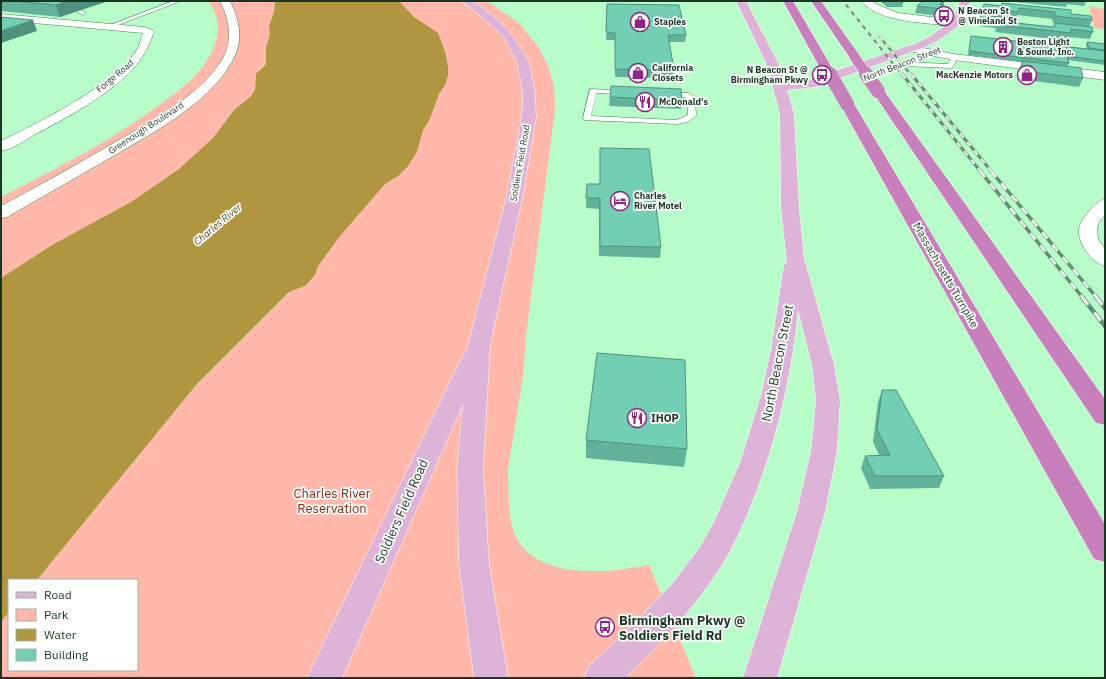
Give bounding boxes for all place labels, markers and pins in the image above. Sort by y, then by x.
bus stop icon: N Beacon St @ Vineland St [933,5,955,27]
place label: N Beacon St @ Vineland St [958,5,1017,26]
shop icon: Staples [629,11,651,33]
place label: Staples [654,16,686,27]
building icon: Boston Light & Sound, Inc. [992,36,1014,58]
place label: Boston Light & Sound, Inc. [1017,36,1074,57]
shop icon: California Closets [627,62,649,84]
place label: California Closets [652,62,693,83]
place label: N Beacon St @ Birmingham Pkwy [731,64,808,85]
bus stop icon: N Beacon St @ Birmingham Pkwy [811,64,833,86]
shop icon: MacKenzie Motors [1016,64,1038,86]
place label: MacKenzie Motors [936,69,1013,80]
restaurant icon: McDonald's [634,91,656,113]
place label: McDonald's [659,96,708,107]
hotel icon: Charles River Motel [609,190,631,212]
place label: Charles River Motel [634,190,682,211]
restaurant icon: IHOP [626,407,648,429]
place label: IHOP [651,411,679,425]
place label: Birmingham Pkwy @ Soldiers Field Rd [619,612,745,644]
bus stop icon: Birmingham Pkwy @ Soldiers Field Rd [594,616,616,638]

